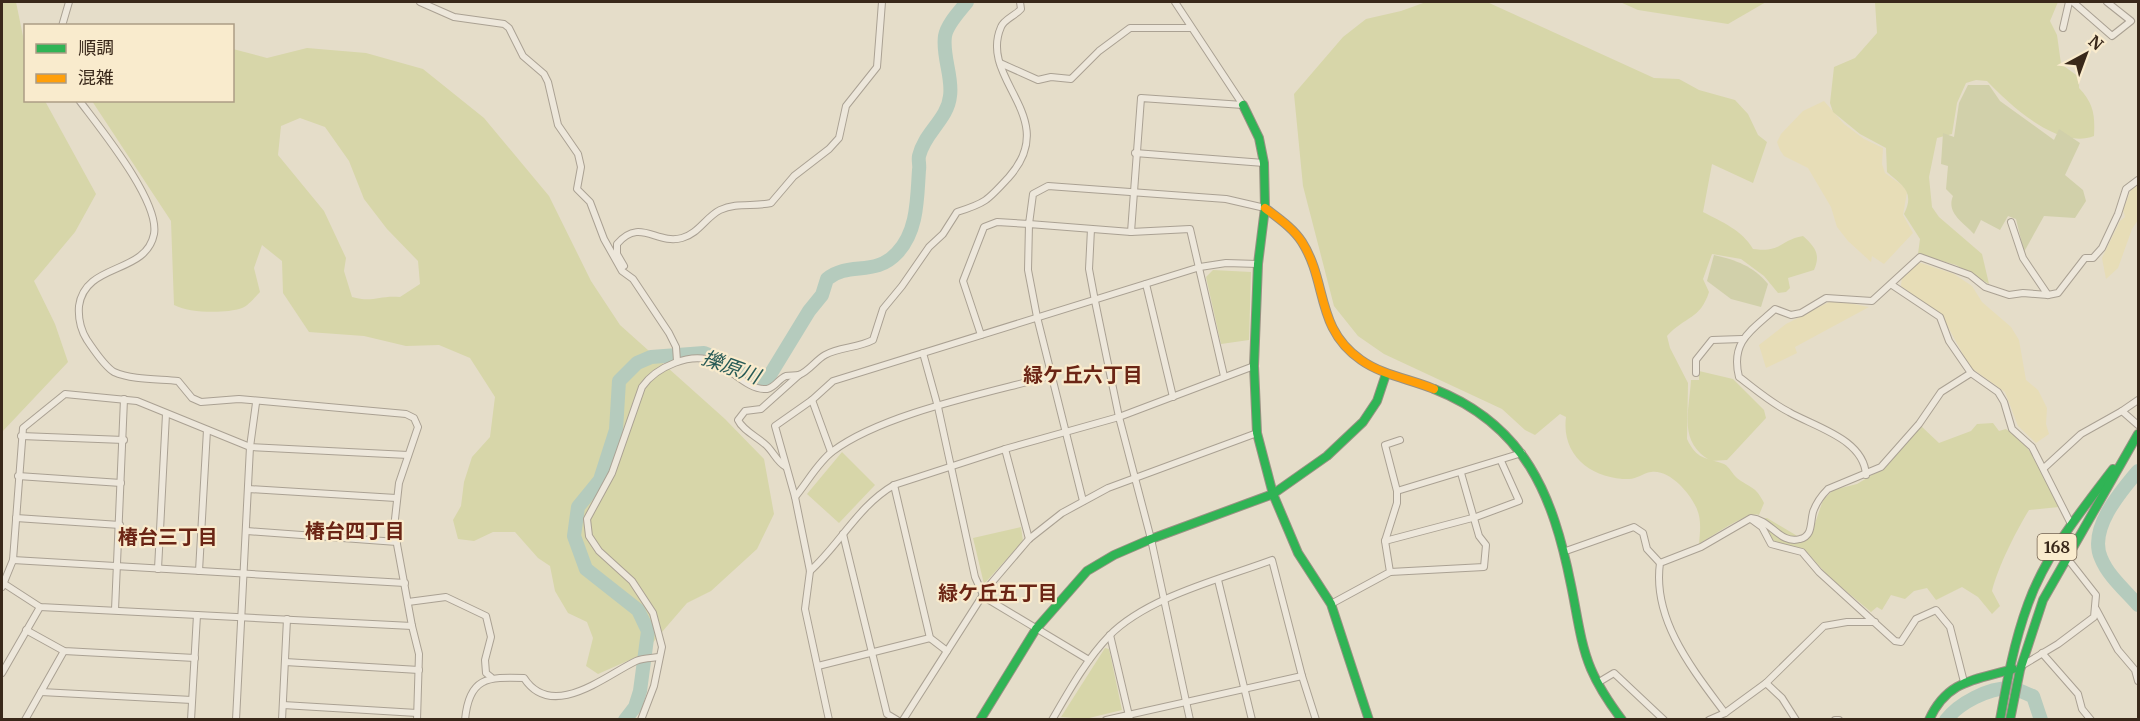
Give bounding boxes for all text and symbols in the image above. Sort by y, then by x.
legend [24,24,234,102]
north arrow [2056,24,2116,84]
text: N [2085,31,2107,55]
text: 順調 [78,36,114,59]
text: 混雑 [78,66,114,89]
water label: 擽原川 [699,345,766,389]
district label: 緑ケ丘六丁目 [1023,362,1143,387]
district label: 椿台四丁目 [305,518,405,543]
district label: 椿台三丁目 [118,524,218,549]
road number: 168 [2038,534,2076,560]
district label: 緑ケ丘五丁目 [938,580,1058,605]

